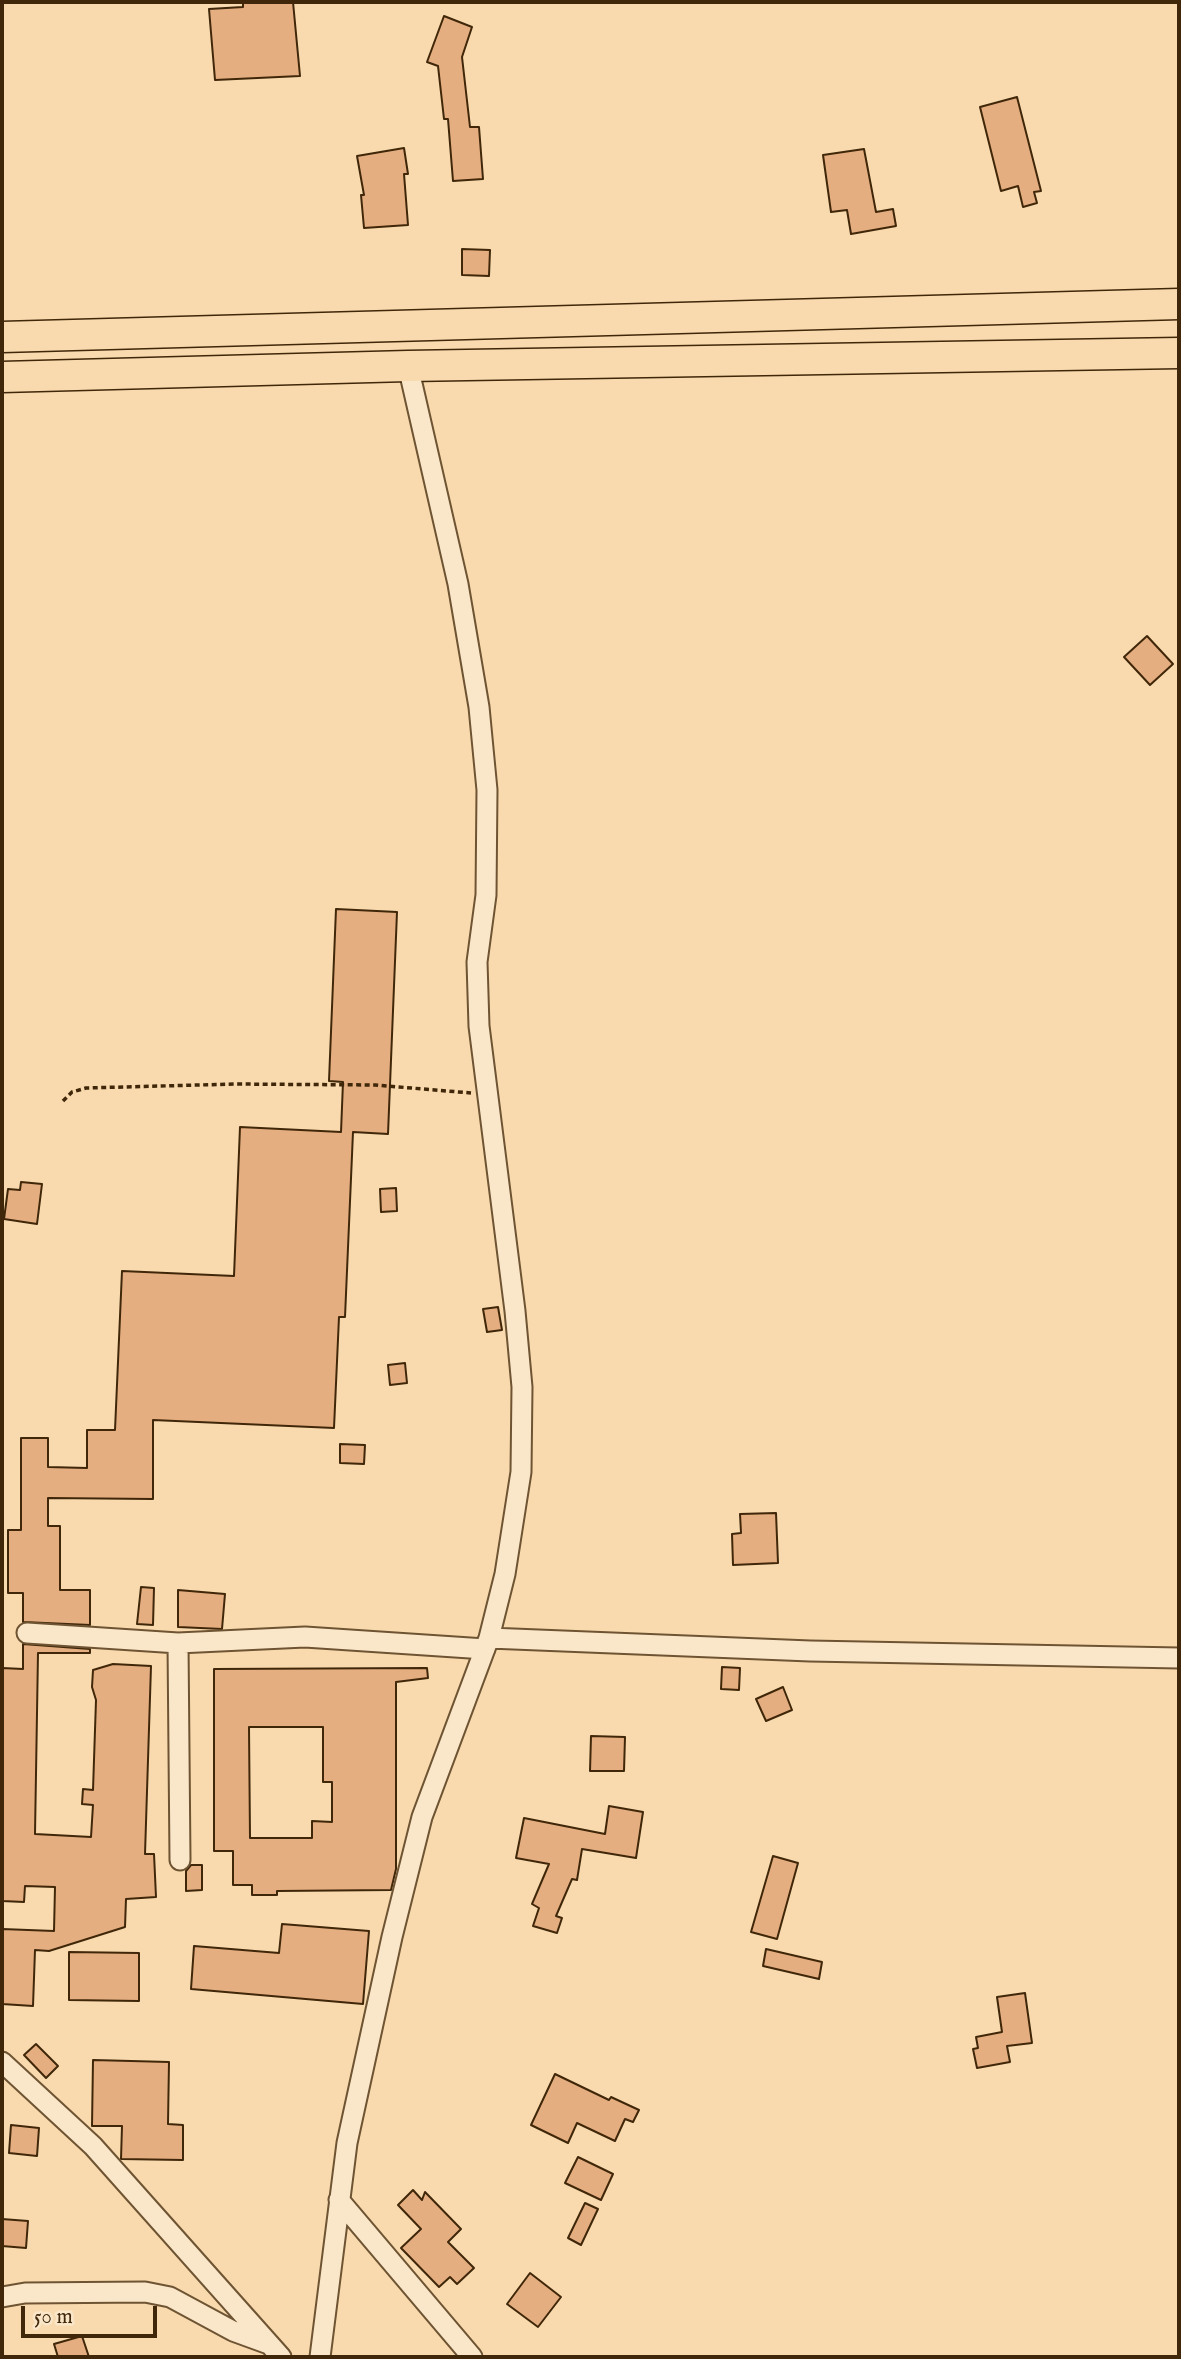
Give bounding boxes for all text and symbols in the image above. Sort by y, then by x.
scale bar [24,2292,161,2336]
text: 50 m [34,2304,73,2331]

